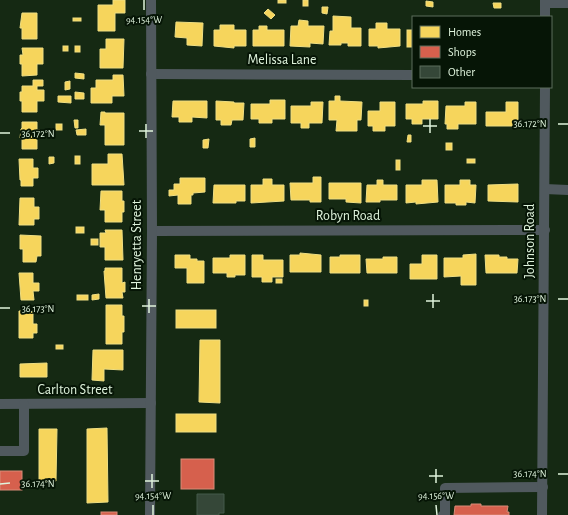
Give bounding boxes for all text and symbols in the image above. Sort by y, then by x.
text: 94.154°W [126,15,162,25]
legend [412,16,552,88]
text: Homes [448,26,481,38]
text: Shops [448,46,476,58]
street label: Melissa Lane [247,53,317,67]
text: Other [448,66,475,78]
text: 36.172°N [513,119,547,129]
text: 36.172°N [21,129,55,139]
street label: Henryetta Street [130,199,144,290]
street label: Johnson Road [523,204,537,278]
street label: Robyn Road [316,209,380,223]
text: 36.173°N [514,294,546,304]
text: 36.173°N [22,304,54,314]
street label: Carlton Street [37,383,113,397]
text: 36.174°N [513,469,547,479]
text: 36.174°N [21,479,55,489]
text: 94.154°W [135,491,171,501]
text: 94.156°W [418,491,454,501]

